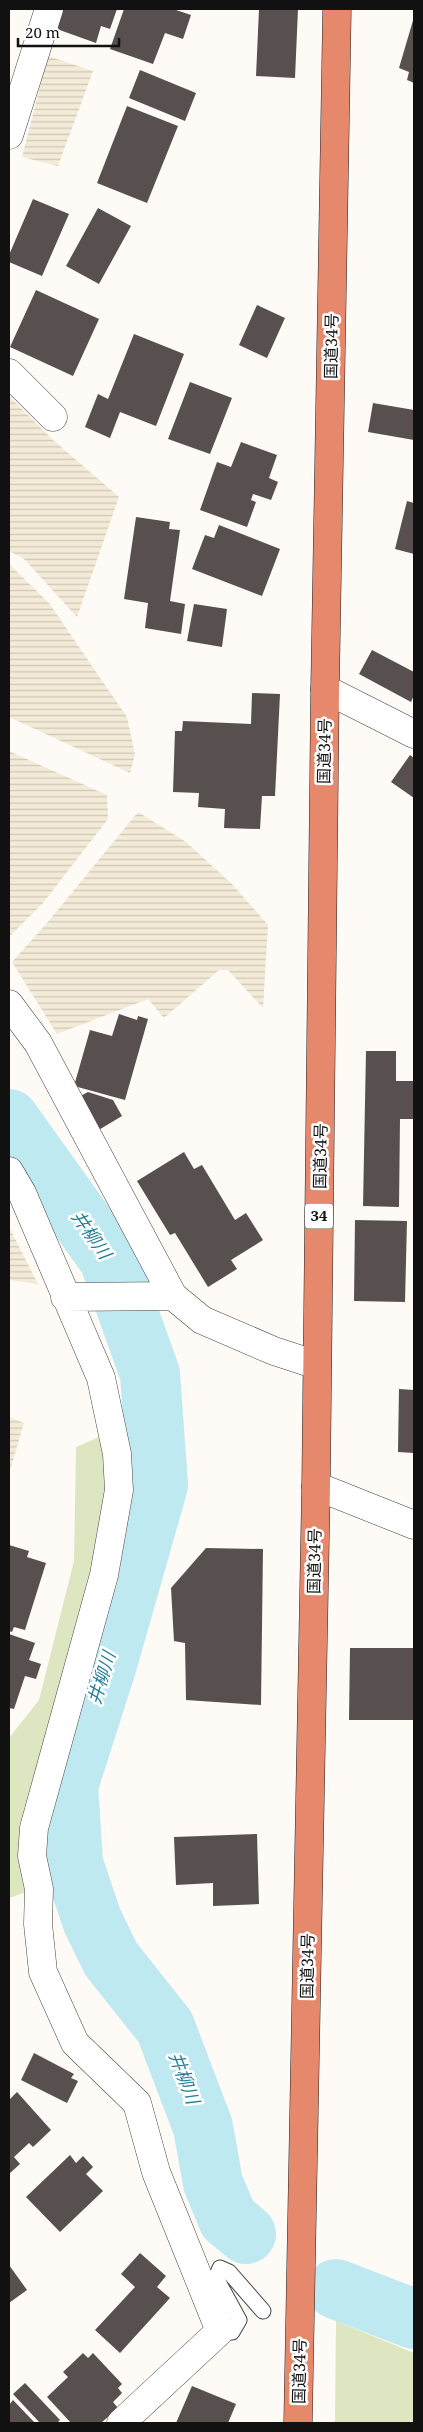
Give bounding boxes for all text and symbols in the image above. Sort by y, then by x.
scale bar [18,15,119,47]
text: 20 m [25,22,60,42]
street label: 国道34号 [319,313,343,379]
street label: 国道34号 [312,718,336,784]
street label: 国道34号 [308,1123,332,1189]
road number: 34 [305,1204,333,1228]
water label: 井柳川 [67,1205,118,1265]
street label: 国道34号 [302,1528,326,1594]
water label: 井柳川 [82,1646,121,1707]
street label: 国道34号 [295,1933,319,1999]
water label: 井柳川 [164,2048,207,2109]
street label: 国道34号 [287,2338,311,2404]

